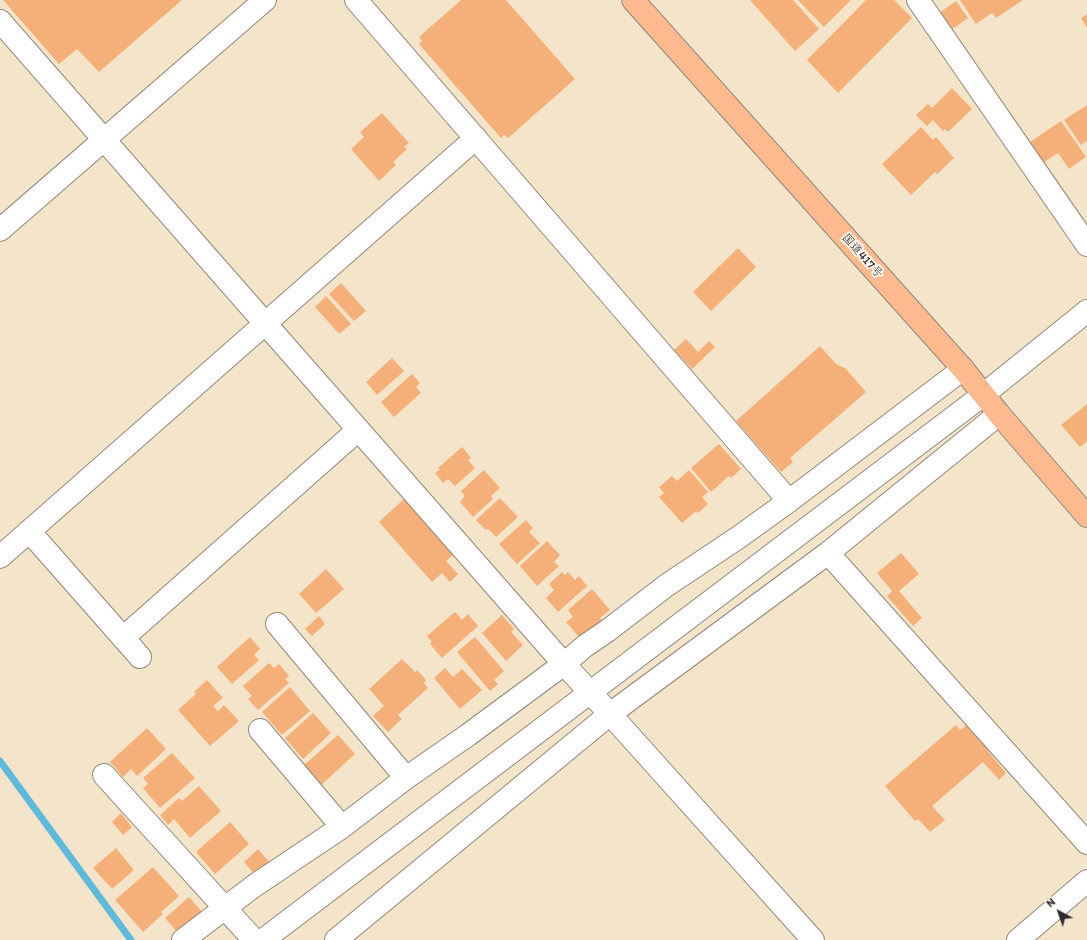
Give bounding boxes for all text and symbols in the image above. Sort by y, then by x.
street label: 国道417号 [838,231,886,281]
north arrow [1039,892,1079,932]
text: N [1044,895,1058,910]

